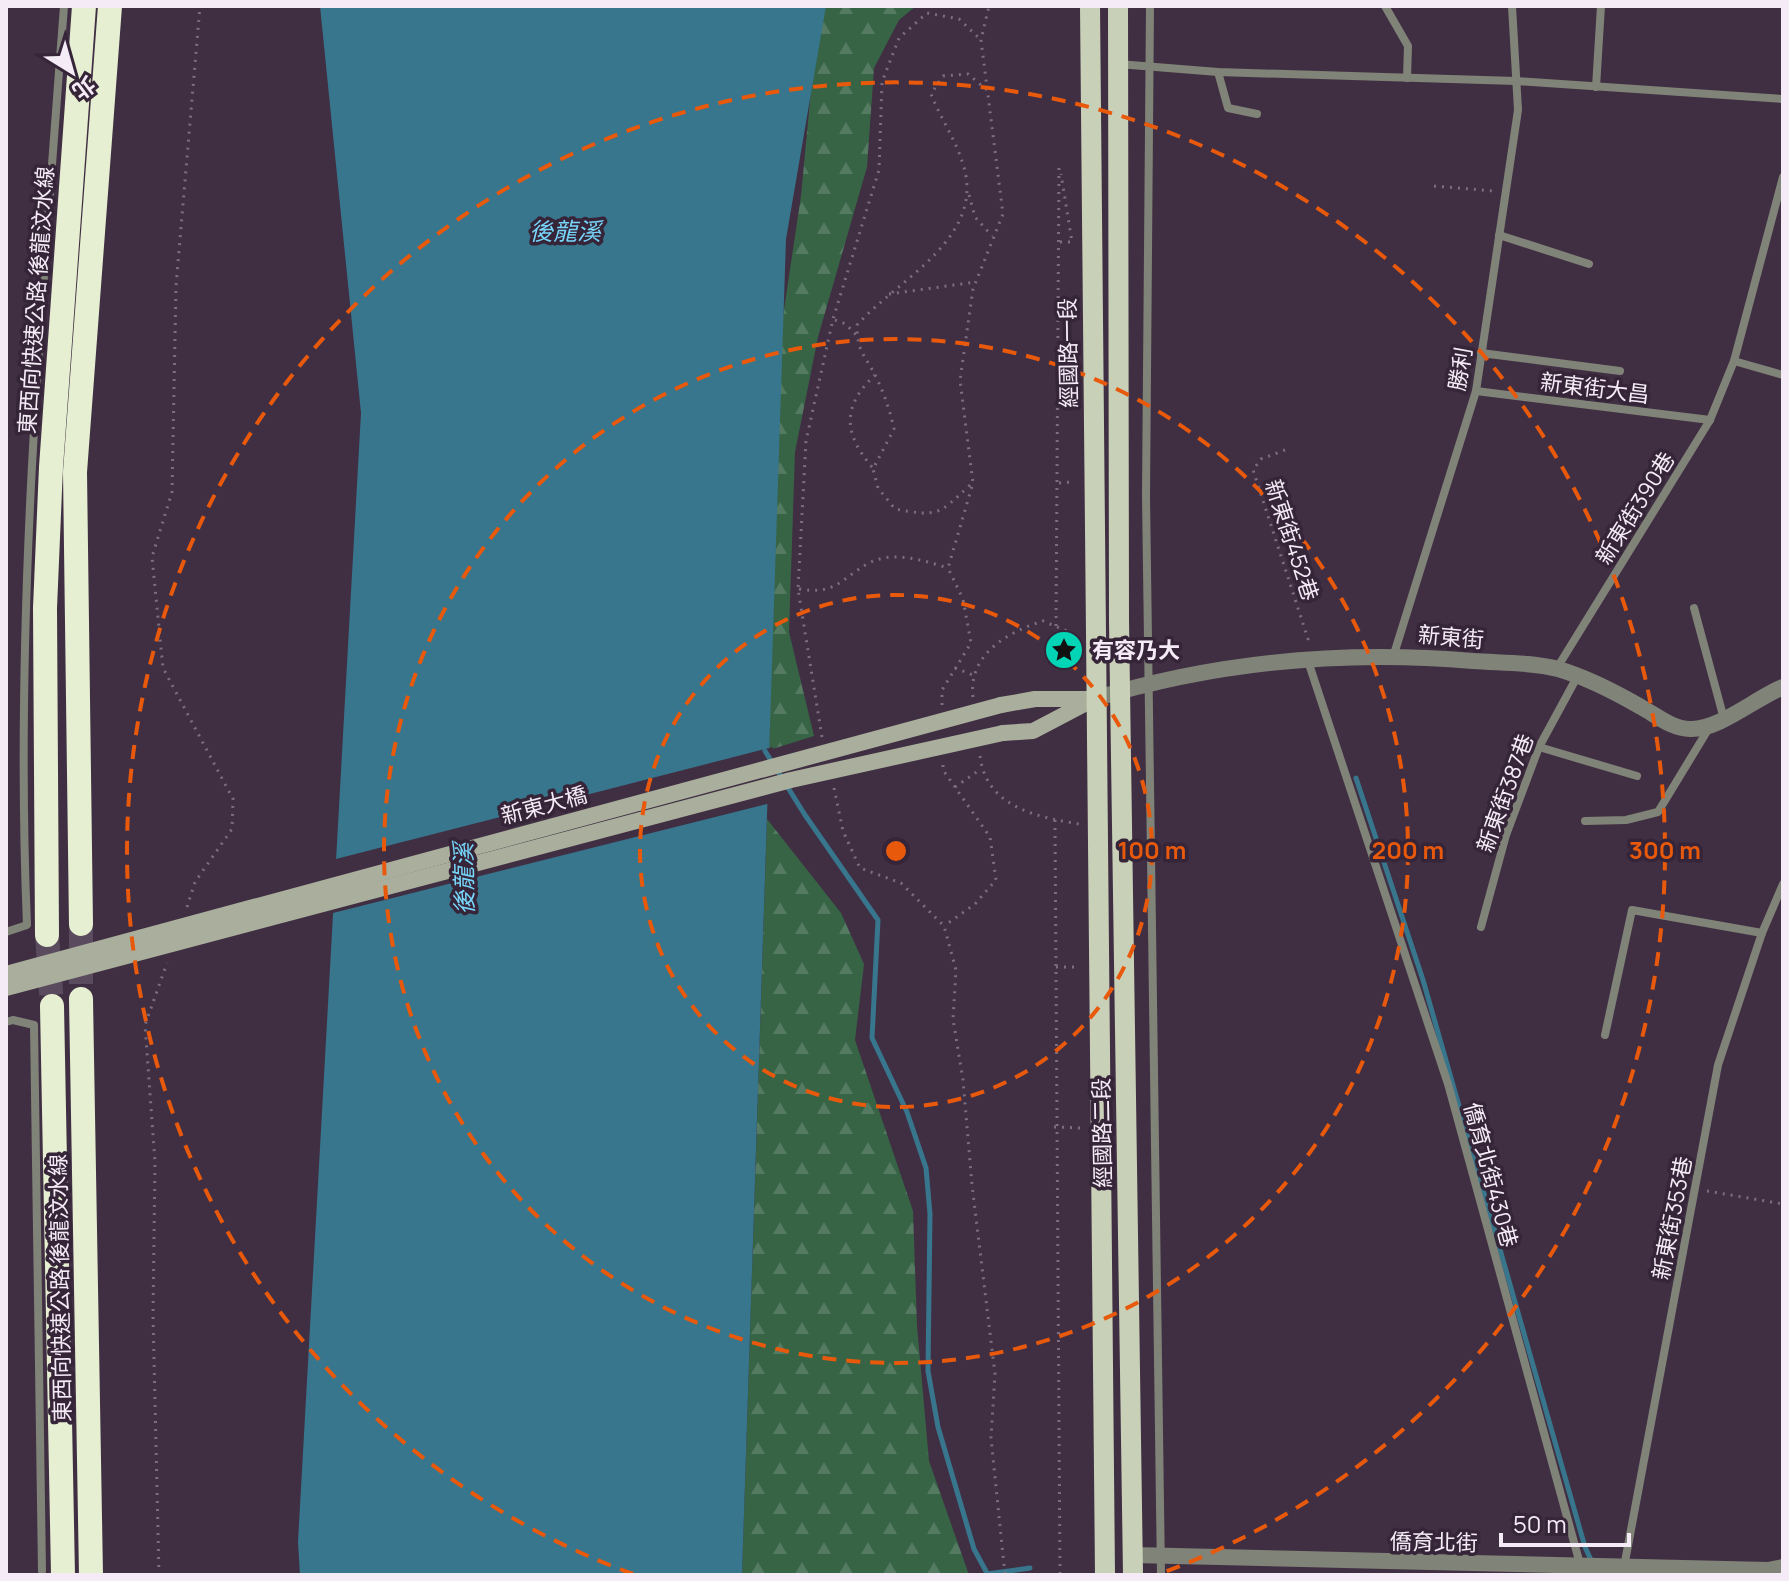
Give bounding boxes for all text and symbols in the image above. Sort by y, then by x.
north arrow [32,32,112,112]
text: 北 [66,69,102,107]
street label: 東西向快速公路 後龍汶水線 [12,165,60,435]
water label: 後龍溪 [529,214,604,247]
street label: 經國路一段 [1052,298,1084,408]
street label: 勝利 [1441,345,1479,393]
street label: 新東街大昌 [1539,366,1651,410]
street label: 新東街390巷 [1589,446,1681,570]
street label: 新東街452巷 [1258,476,1326,604]
street label: 新東街 [1417,619,1485,655]
place icon: 有容乃大 [1043,629,1085,671]
place label: 有容乃大 [1092,635,1180,665]
street label: 新東街387巷 [1470,730,1540,856]
street label: 新東大橋 [498,779,590,831]
text: 100 m [1118,833,1186,866]
text: 200 m [1372,833,1444,866]
text: 300 m [1629,833,1701,866]
centre of rings [882,837,910,865]
water label: 後龍溪 [446,840,480,915]
street label: 經國路二段 [1086,1078,1118,1188]
street label: 僑育北街430巷 [1457,1099,1525,1251]
street label: 東西向快速公路 後龍汶水線 [43,1154,77,1422]
street label: 新東街353巷 [1645,1154,1699,1282]
scale bar [1501,1497,1629,1547]
text: 50 m [1513,1507,1567,1540]
street label: 僑育北街 [1390,1526,1478,1558]

